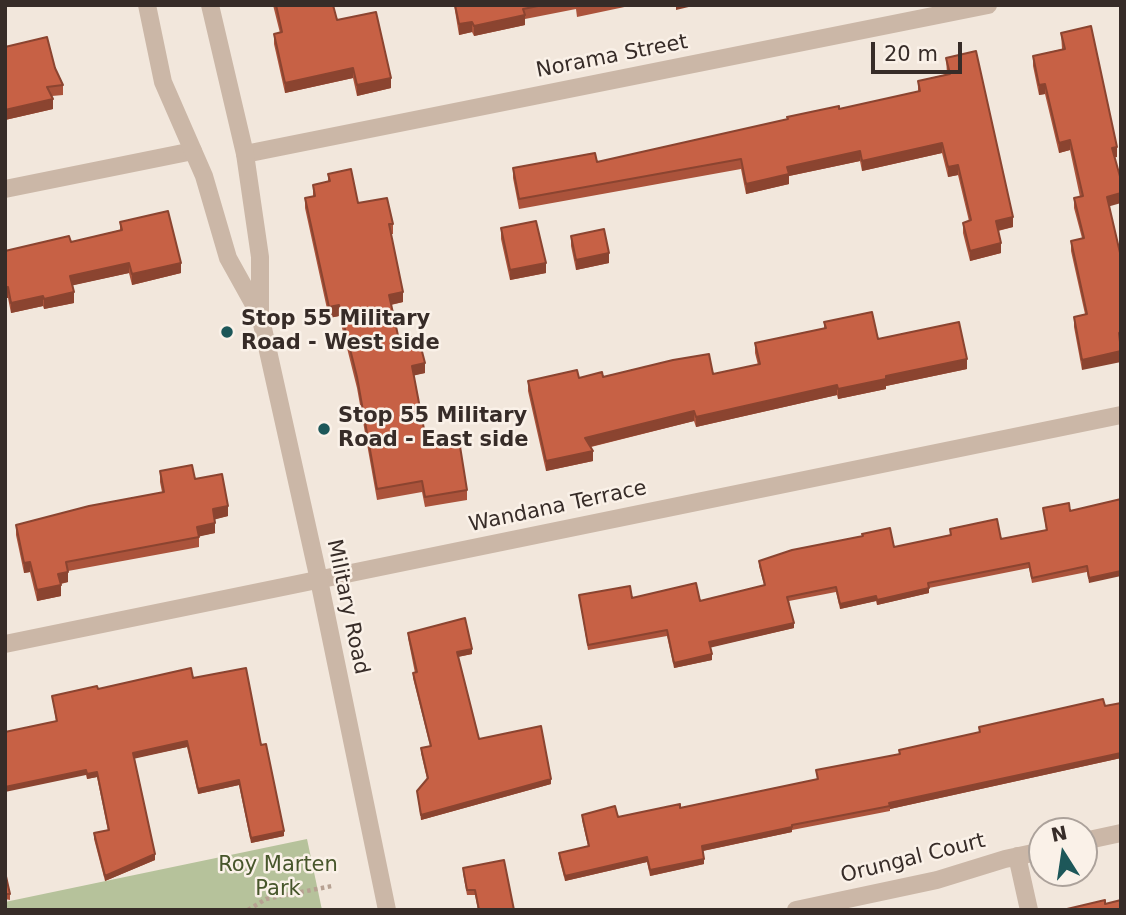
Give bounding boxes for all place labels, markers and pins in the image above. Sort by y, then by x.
place label: Stop 55 Military Road - West side [241,307,440,357]
marker: Stop 55 Military Road - West side [219,324,235,340]
place label: Stop 55 Military Road - East side [338,404,528,454]
marker: Stop 55 Military Road - East side [316,421,332,437]

